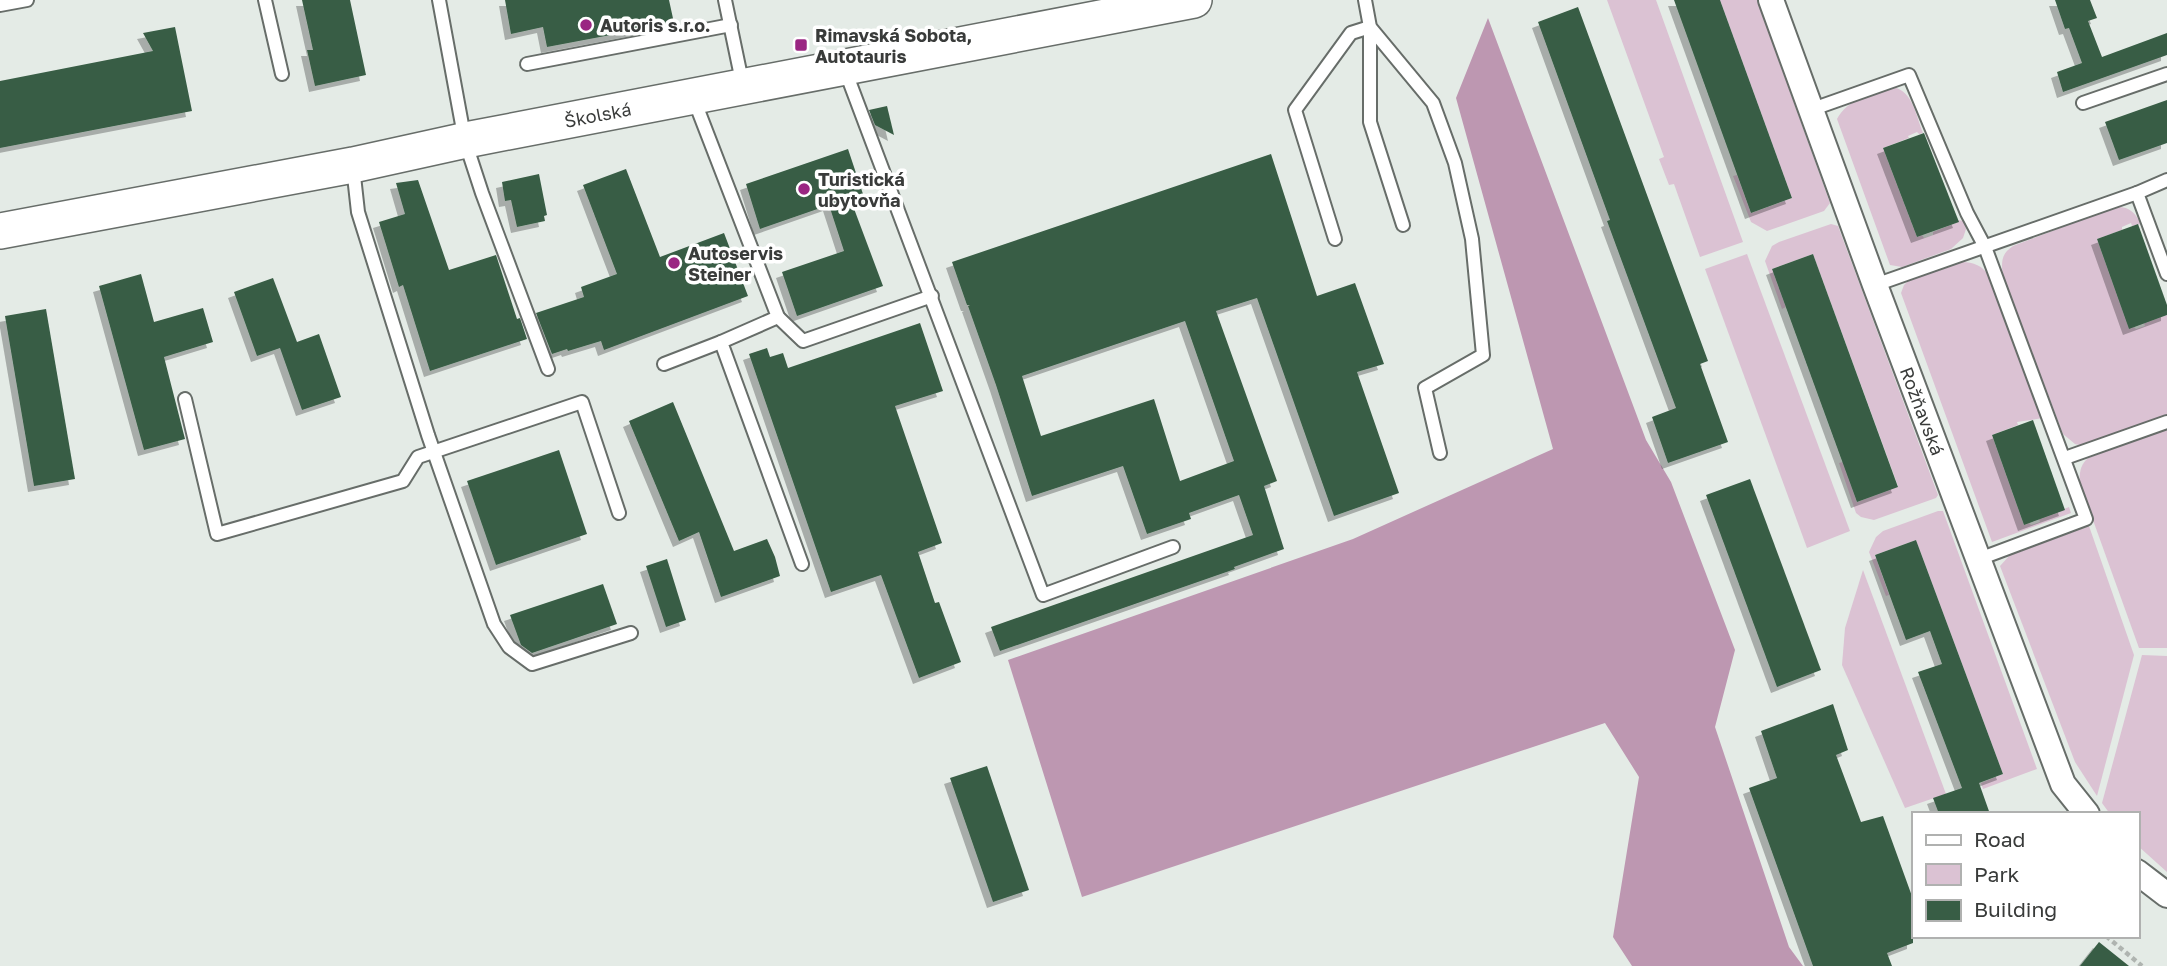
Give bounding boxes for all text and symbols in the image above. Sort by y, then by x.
place label: Autoris s.r.o. [600,14,711,36]
marker: Autoris s.r.o. [578,17,594,33]
place label: Rimavská Sobota, Autotauris [815,24,972,67]
marker: Rimavská Sobota, Autotauris [793,37,809,53]
street label: Školská [562,97,633,132]
place label: Turistická ubytovňa [818,168,905,211]
marker: Turistická ubytovňa [796,181,812,197]
place label: Autoservis Steiner [688,242,783,285]
marker: Autoservis Steiner [666,255,682,271]
street label: Rožňavská [1896,364,1949,458]
legend [1912,812,2139,938]
text: Road [1974,826,2025,852]
text: Park [1974,861,2020,887]
text: Building [1974,896,2057,922]

